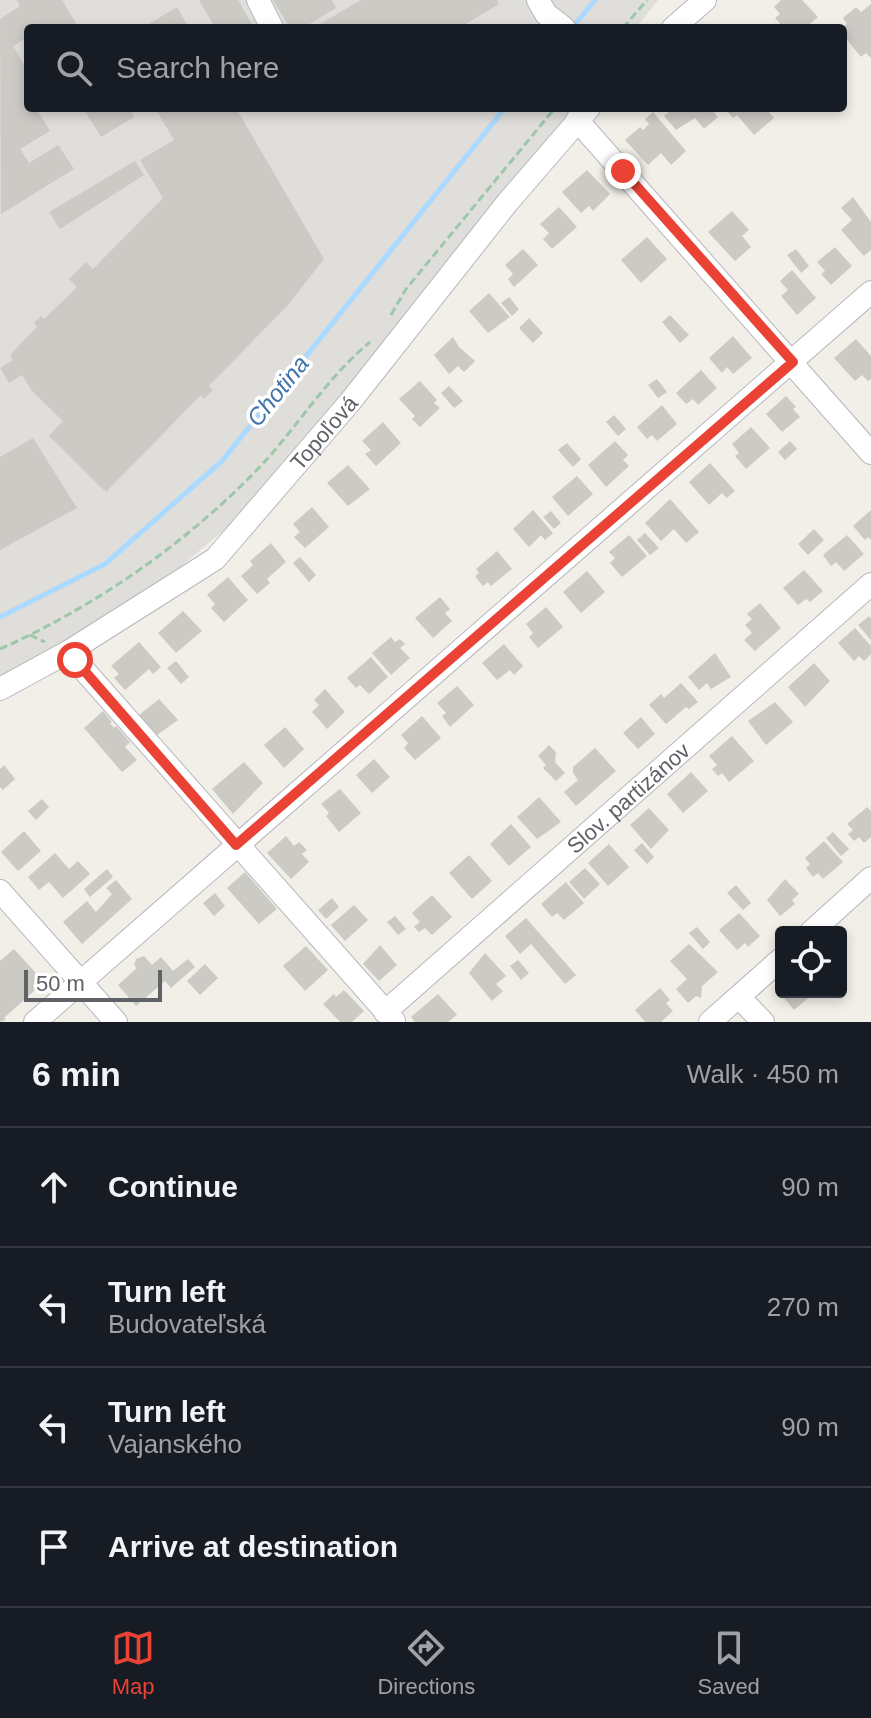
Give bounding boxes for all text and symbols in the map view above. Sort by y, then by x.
search box [24,24,847,112]
icon: search [52,46,96,90]
text: Search here [116,51,279,84]
route end [605,153,641,189]
water label: Chotina [241,350,314,431]
street label: Topoľová [285,390,363,475]
route start [57,642,93,678]
street label: Slov. partizánov [562,738,695,859]
map controls [775,926,847,998]
button: locate [775,926,847,998]
scale bar [24,966,162,1002]
text: 50 m [36,971,85,996]
text: 6 min [32,1055,121,1093]
text: Walk · 450 m [687,1059,839,1089]
icon: ahead [32,1165,76,1209]
text: Continue [108,1170,238,1203]
text: 90 m [781,1172,839,1202]
text: Turn left [108,1275,226,1308]
icon: left [32,1285,76,1329]
text: 270 m [767,1292,839,1322]
text: Budovateľská [108,1309,266,1339]
text: Turn left [108,1395,226,1428]
icon: left [32,1405,76,1449]
text: 90 m [781,1412,839,1442]
text: Vajanského [108,1429,242,1459]
icon: arrive [32,1525,76,1569]
text: Arrive at destination [108,1530,398,1563]
tab: Map [111,1626,155,1700]
tab: Directions [377,1626,475,1700]
tab: Saved [697,1626,760,1700]

